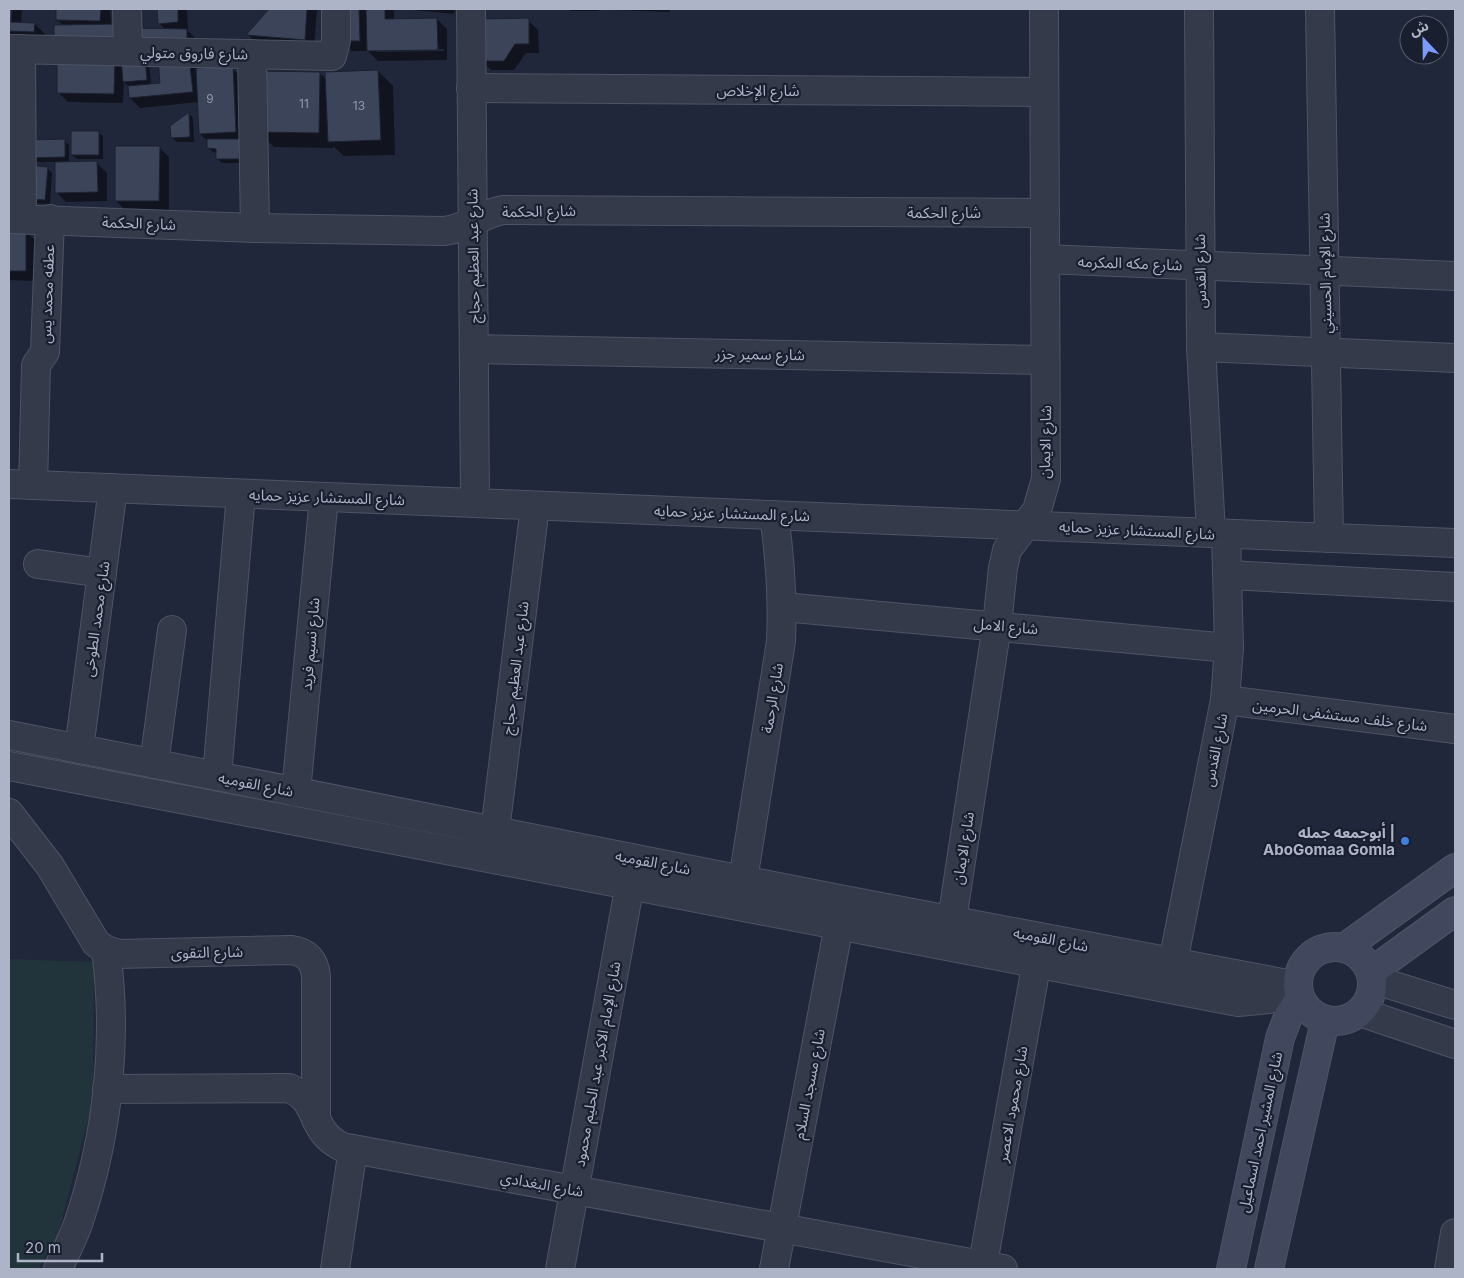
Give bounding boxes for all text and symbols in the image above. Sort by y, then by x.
north arrow [1399,15,1449,65]
text: ش [1407,16,1431,39]
street label: شارع فاروق متولي [140,43,248,66]
street label: شارع الإخلاص [716,81,800,103]
house number: 9 [206,91,214,106]
house number: 11 [299,96,309,111]
house number: 13 [353,98,365,113]
street label: شارع عبد العظيم حجاج [462,188,487,324]
street label: شارع الحكمة [502,201,576,224]
street label: شارع الحكمة [907,203,981,225]
street label: شارع الحكمة [102,212,177,237]
street label: شارع الإمام الحسيني [1314,212,1339,334]
street label: شارع القدس [1190,233,1213,308]
street label: عطفه محمد يس [36,244,58,344]
street label: شارع مكه المكرمه [1077,252,1183,277]
street label: شارع سمير جزر [714,344,805,367]
street label: شارع الايمان [1035,405,1058,479]
street label: شارع المستشار عزيز حمايه [249,485,406,512]
street label: شارع المستشار عزيز حمايه [654,501,811,528]
street label: شارع المستشار عزيز حمايه [1058,516,1216,547]
street label: شارع محمد الطوخى [78,560,117,679]
street label: شارع نسيم فريد [296,597,327,691]
street label: شارع عبد العظيم حجاج [497,600,536,736]
street label: شارع الامل [973,614,1039,641]
street label: شارع الرحمة [757,661,790,735]
street label: شارع خلف مستشفى الحرمين [1251,695,1429,738]
street label: شارع القدس [1199,711,1234,789]
street label: شارع القوميه [216,767,295,804]
street label: شارع الايمان [948,810,981,886]
place label: أبوجمعه جمله | AboGomaa Gomla [1263,822,1395,859]
marker: أبوجمعه جمله | AboGomaa Gomla [1399,835,1411,847]
street label: شارع القوميه [613,845,692,882]
street label: شارع القوميه [1011,922,1090,959]
street label: شارع التقوى [171,942,244,965]
street label: شارع الإمام الاكبر عبد الحليم محمود [570,960,627,1169]
street label: شارع مسجد السلام [789,1027,832,1142]
street label: شارع محمود الاعصر [992,1044,1035,1165]
street label: شارع المشير احمد اسماعيل [1234,1050,1289,1215]
street label: شارع البغدادي [498,1167,585,1204]
scale bar [18,1230,101,1262]
text: 20 m [25,1238,61,1257]

